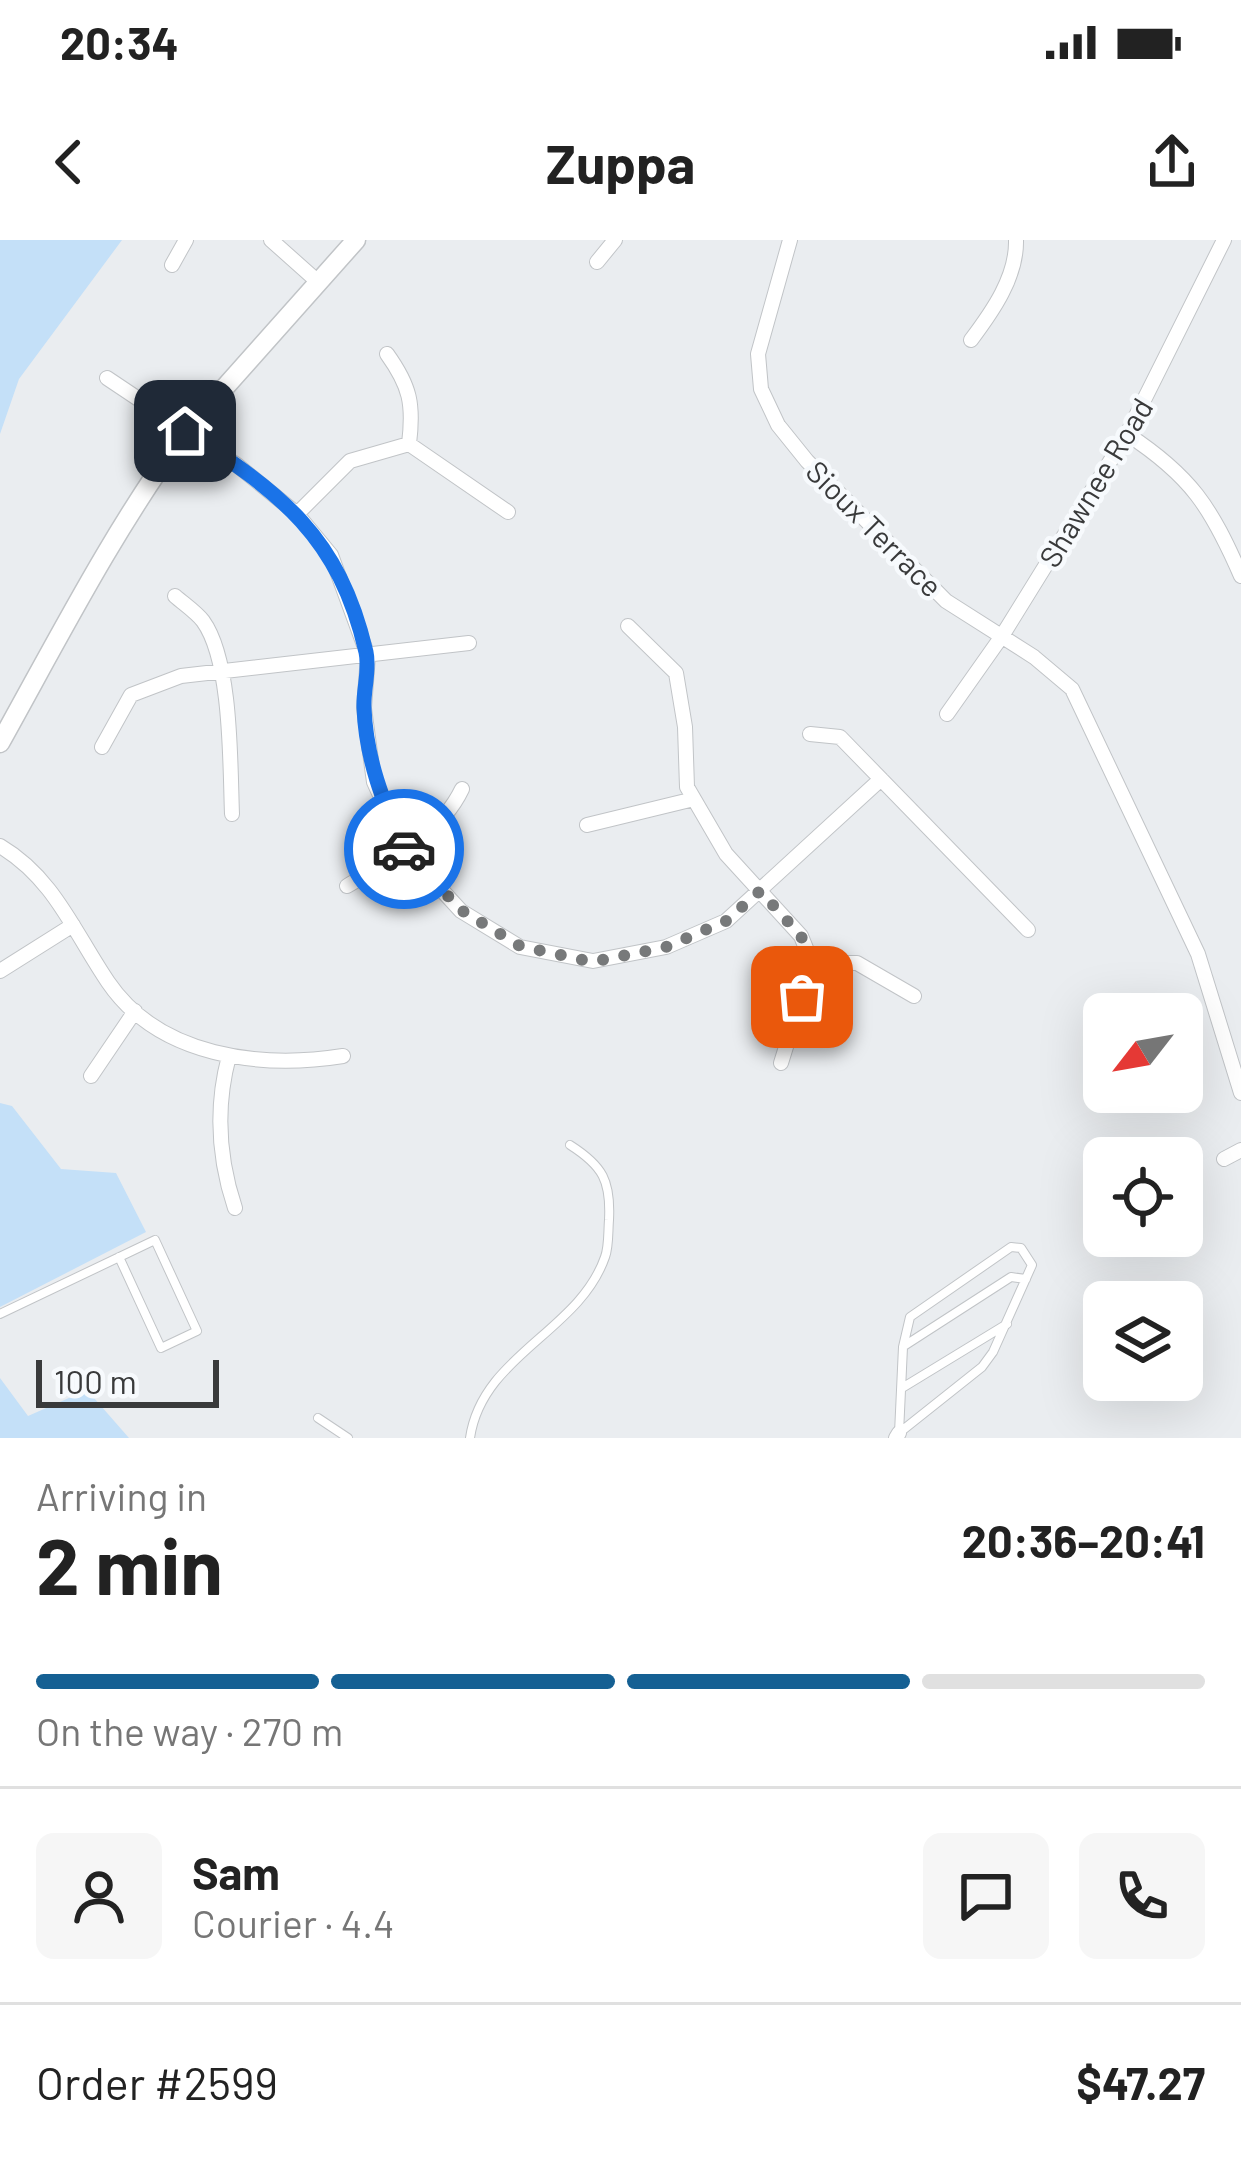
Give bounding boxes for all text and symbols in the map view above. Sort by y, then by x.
text: 20:34 [60,15,179,69]
icon: back [36,129,102,195]
icon: share [1139,129,1205,195]
text: Zuppa [546,130,695,195]
pin [134,380,236,482]
street label: Shawnee Road [1030,391,1160,573]
icon: home [152,398,218,464]
street label: Sioux Terrace [800,453,950,603]
courier [344,789,464,909]
icon: car [371,816,437,882]
pin [751,946,853,1048]
icon: bag [769,964,835,1030]
north arrow [1083,993,1203,1113]
map controls [1083,993,1203,1401]
button: locate [1083,1137,1203,1257]
button: layers [1083,1281,1203,1401]
scale bar [36,1354,219,1407]
text: 100 m [54,1361,137,1401]
text: Arriving in [36,1472,207,1519]
text: 20:36–20:41 [962,1513,1205,1567]
text: 2 min [36,1517,223,1611]
text: On the way · 270 m [36,1707,343,1754]
button: person [36,1833,162,1959]
button: chat [923,1833,1049,1959]
button: phone [1079,1833,1205,1959]
text: Sam [192,1845,280,1899]
text: Courier · 4.4 [192,1899,395,1946]
text: Order #2599 [36,2055,278,2109]
text: $47.27 [1076,2055,1205,2109]

